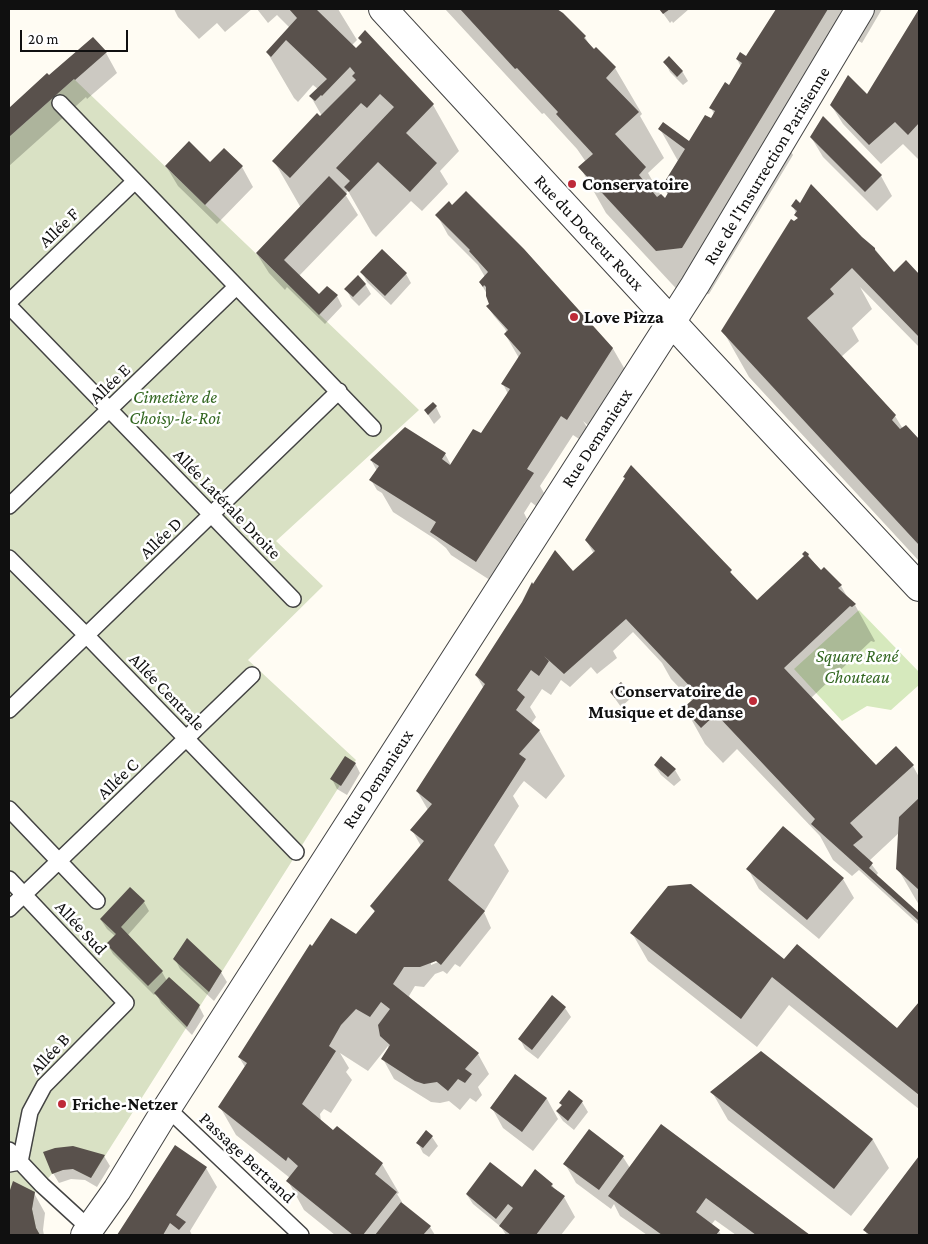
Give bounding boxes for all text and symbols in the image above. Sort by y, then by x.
scale bar [22,20,130,52]
text: 20 m [28,31,59,47]
street label: Rue de l'Insurrection Parisienne [699,63,835,269]
street label: Rue du Docteur Roux [530,170,648,296]
place label: Conservatoire [582,173,689,195]
marker: Conservatoire [566,178,578,190]
street label: Allée F [34,204,84,252]
place label: Love Pizza [584,306,664,328]
marker: Love Pizza [568,311,580,323]
street label: Allée E [85,359,135,409]
street label: Rue Demanieux [557,384,637,492]
park label: Cimetière de Choisy-le-Roi [129,386,221,428]
street label: Allée Latérale Droite [169,444,285,564]
street label: Allée D [135,513,187,563]
park label: Square René Chouteau [816,645,898,688]
street label: Allée Centrale [125,649,209,735]
place label: Conservatoire de Musique et de danse [588,680,743,722]
marker: Conservatoire de Musique et de danse [747,695,759,707]
street label: Rue Demanieux [338,725,418,833]
street label: Allée C [93,754,143,804]
street label: Allée Sud [50,896,112,960]
street label: Allée B [25,1029,75,1079]
place label: Friche-Netzer [72,1093,178,1115]
marker: Friche-Netzer [56,1098,68,1110]
street label: Passage Bertrand [195,1108,299,1208]

